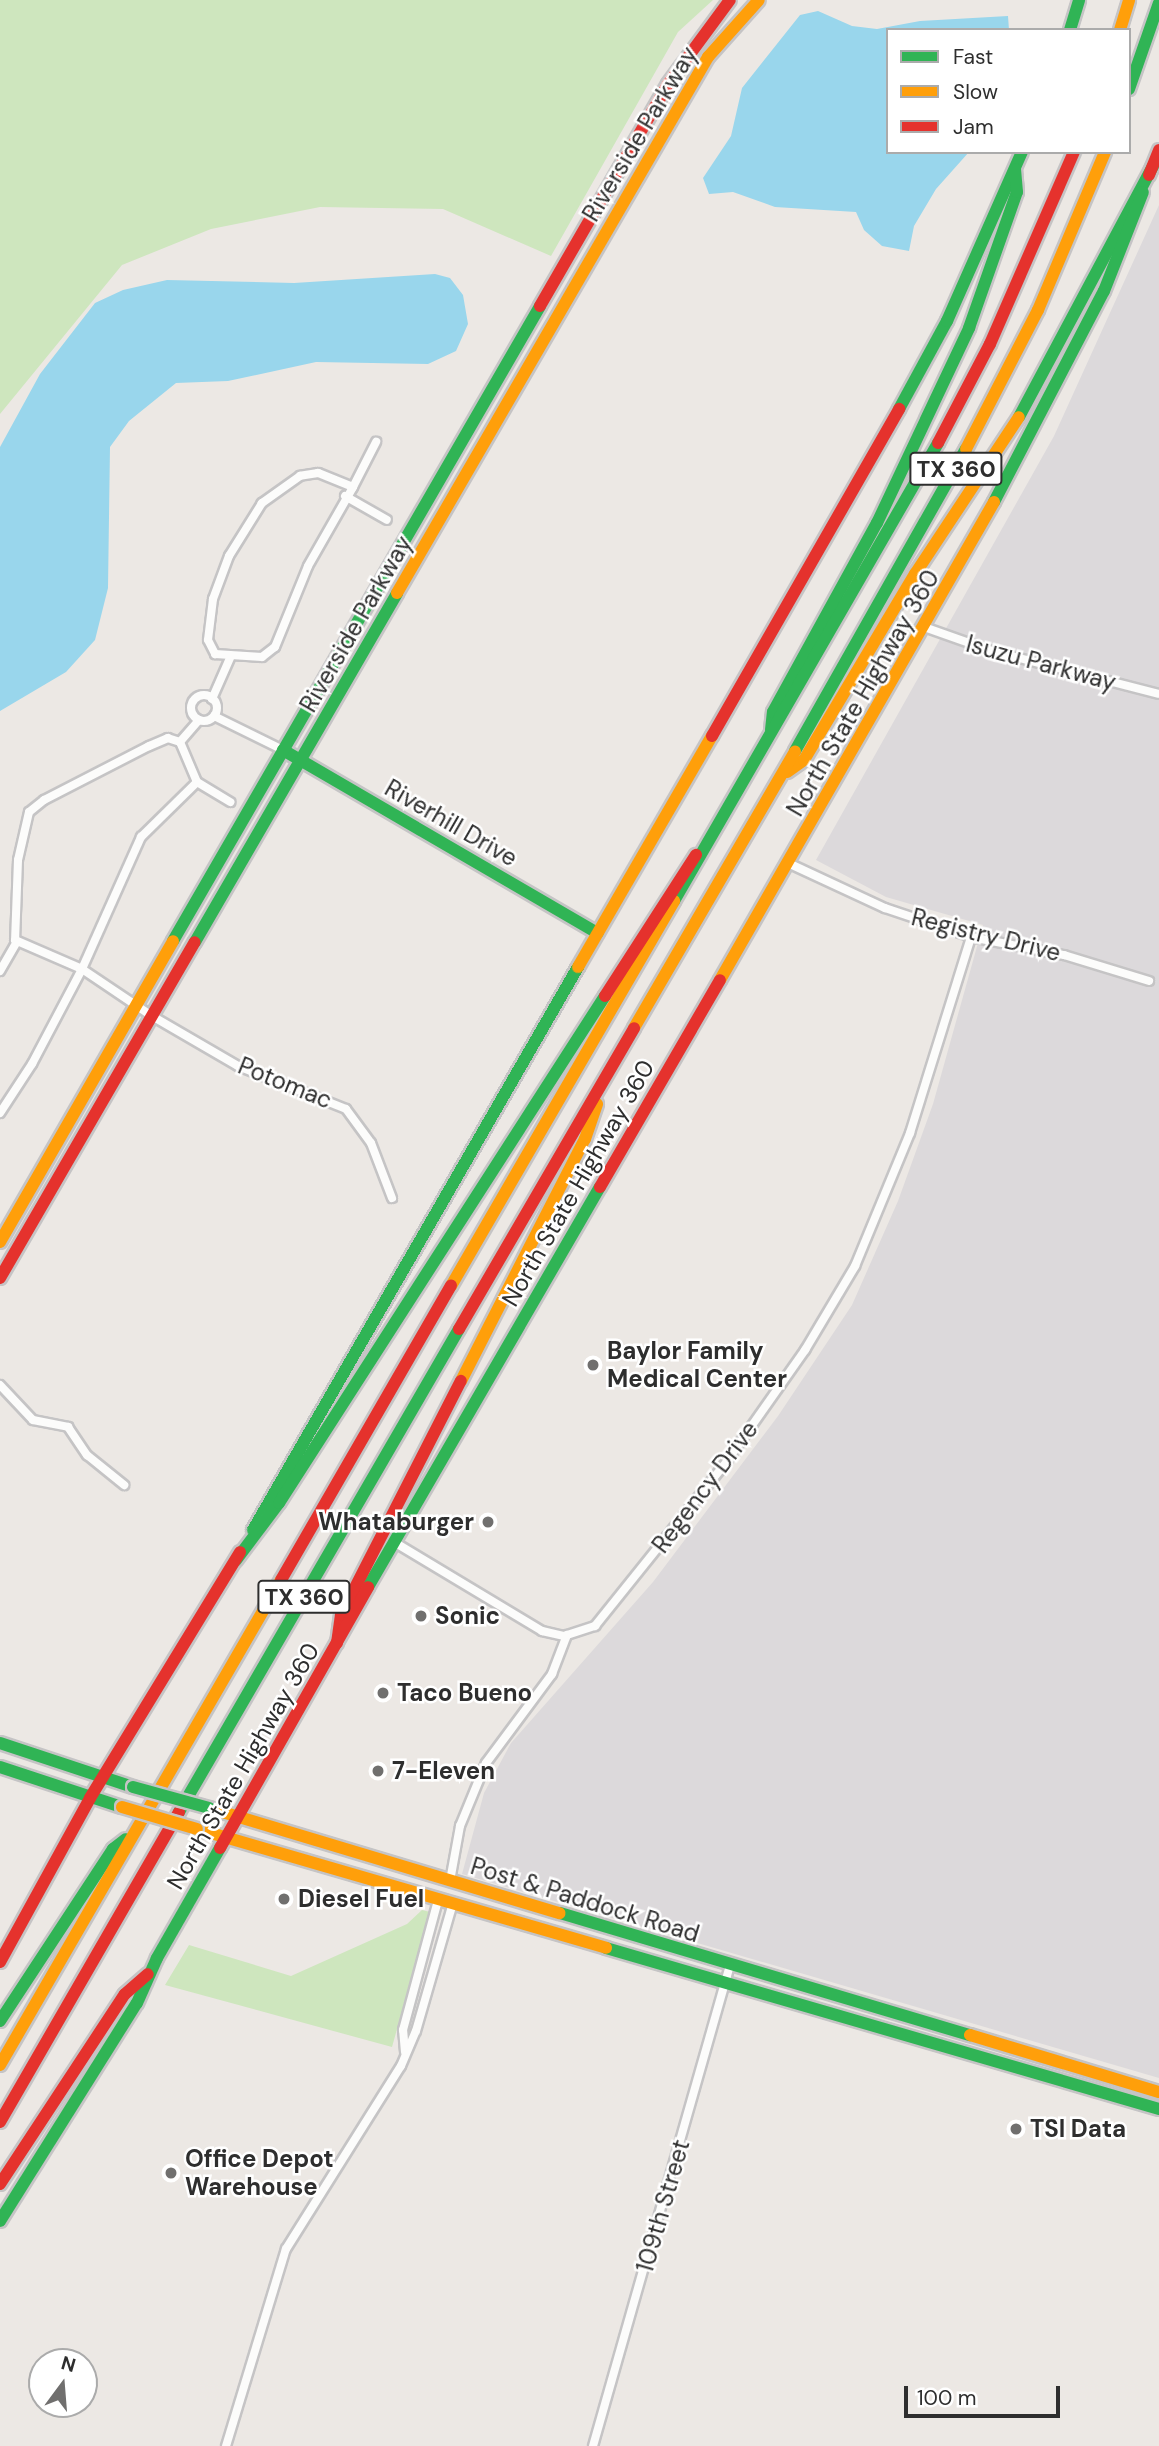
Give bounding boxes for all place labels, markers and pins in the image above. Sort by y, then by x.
place label: Baylor Family Medical Center [607,1337,787,1393]
marker: Baylor Family Medical Center [585,1357,601,1373]
place label: Whataburger [318,1508,474,1536]
marker: Whataburger [480,1514,496,1530]
place label: Sonic [435,1602,500,1630]
marker: Sonic [413,1608,429,1624]
place label: Taco Bueno [397,1679,532,1707]
marker: Taco Bueno [375,1685,391,1701]
place label: 7-Eleven [392,1757,495,1785]
marker: 7-Eleven [370,1763,386,1779]
place label: Diesel Fuel [298,1885,424,1913]
marker: Diesel Fuel [276,1891,292,1907]
place label: TSI Data [1030,2115,1126,2143]
marker: TSI Data [1008,2121,1024,2137]
place label: Office Depot Warehouse [185,2145,334,2201]
marker: Office Depot Warehouse [163,2165,179,2181]

